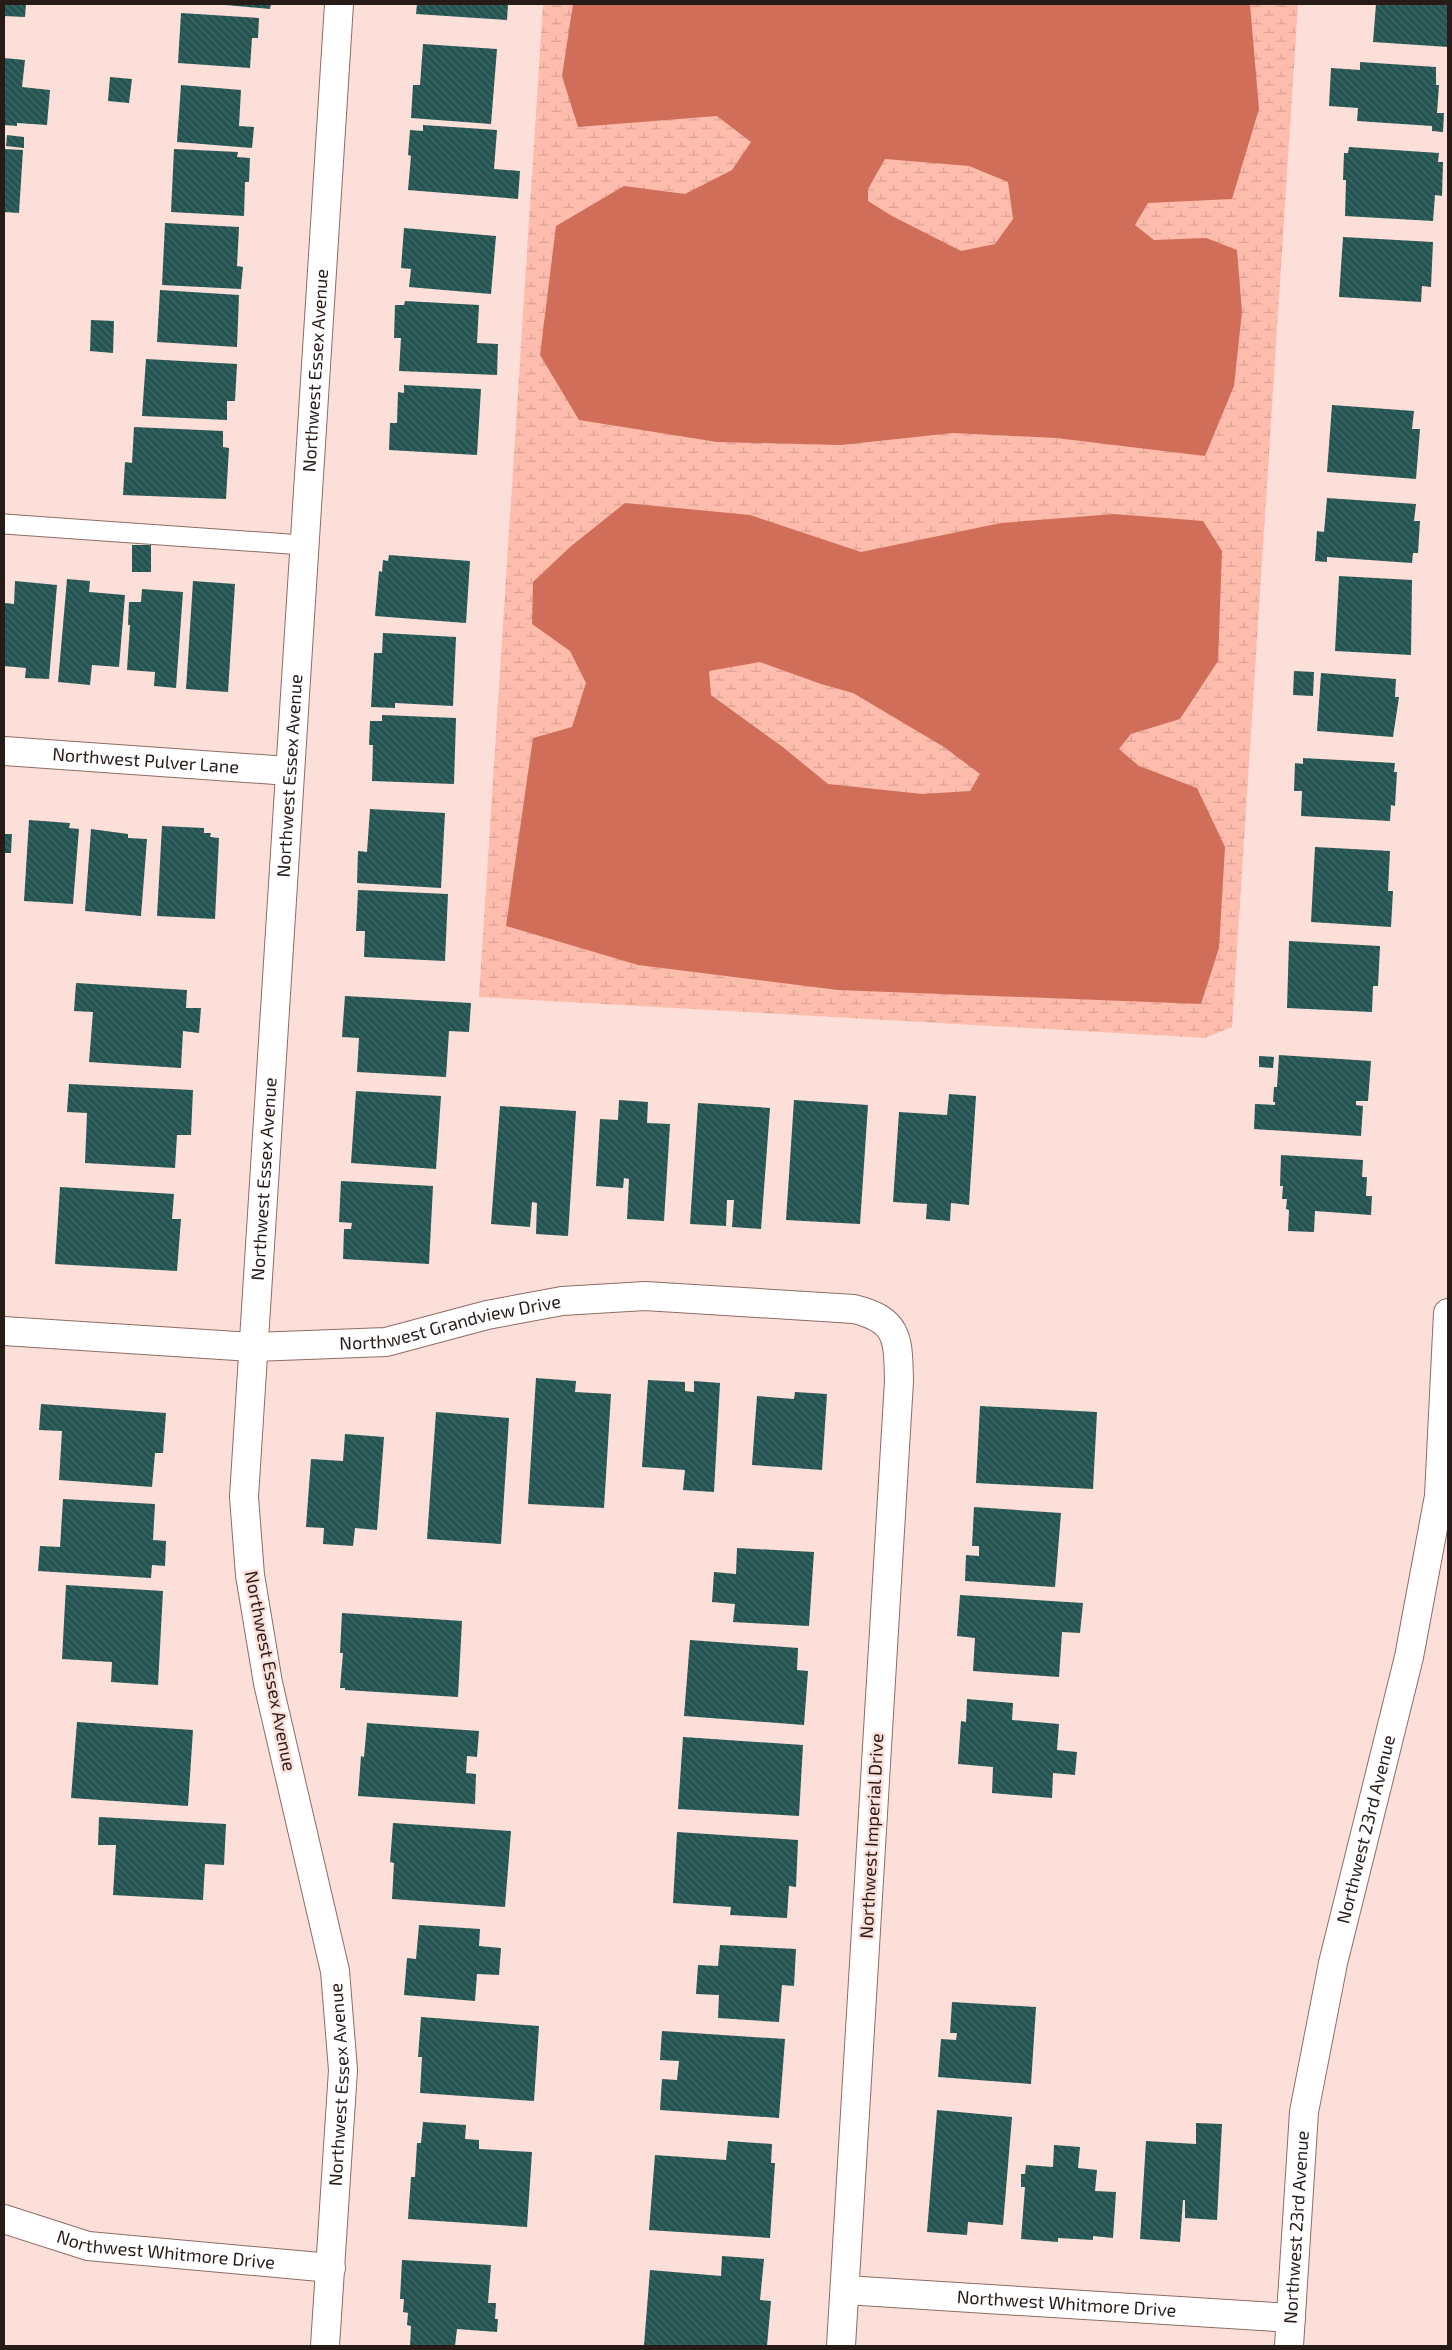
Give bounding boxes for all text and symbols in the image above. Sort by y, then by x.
street label: Northwest Essex Avenue [297,268,332,473]
street label: Northwest Essex Avenue [271,673,306,878]
street label: Northwest Pulver Lane [52,742,240,777]
street label: Northwest Essex Avenue [246,1077,281,1281]
street label: Northwest Grandview Drive [339,1289,562,1354]
street label: Northwest Essex Avenue [241,1569,301,1773]
street label: Northwest Imperial Drive [855,1733,887,1939]
street label: Northwest 23rd Avenue [1331,1733,1399,1926]
street label: Northwest Essex Avenue [323,1982,353,2187]
street label: Northwest 23rd Avenue [1278,2130,1313,2324]
street label: Northwest Whitmore Drive [54,2225,276,2273]
street label: Northwest Whitmore Drive [956,2285,1177,2321]

